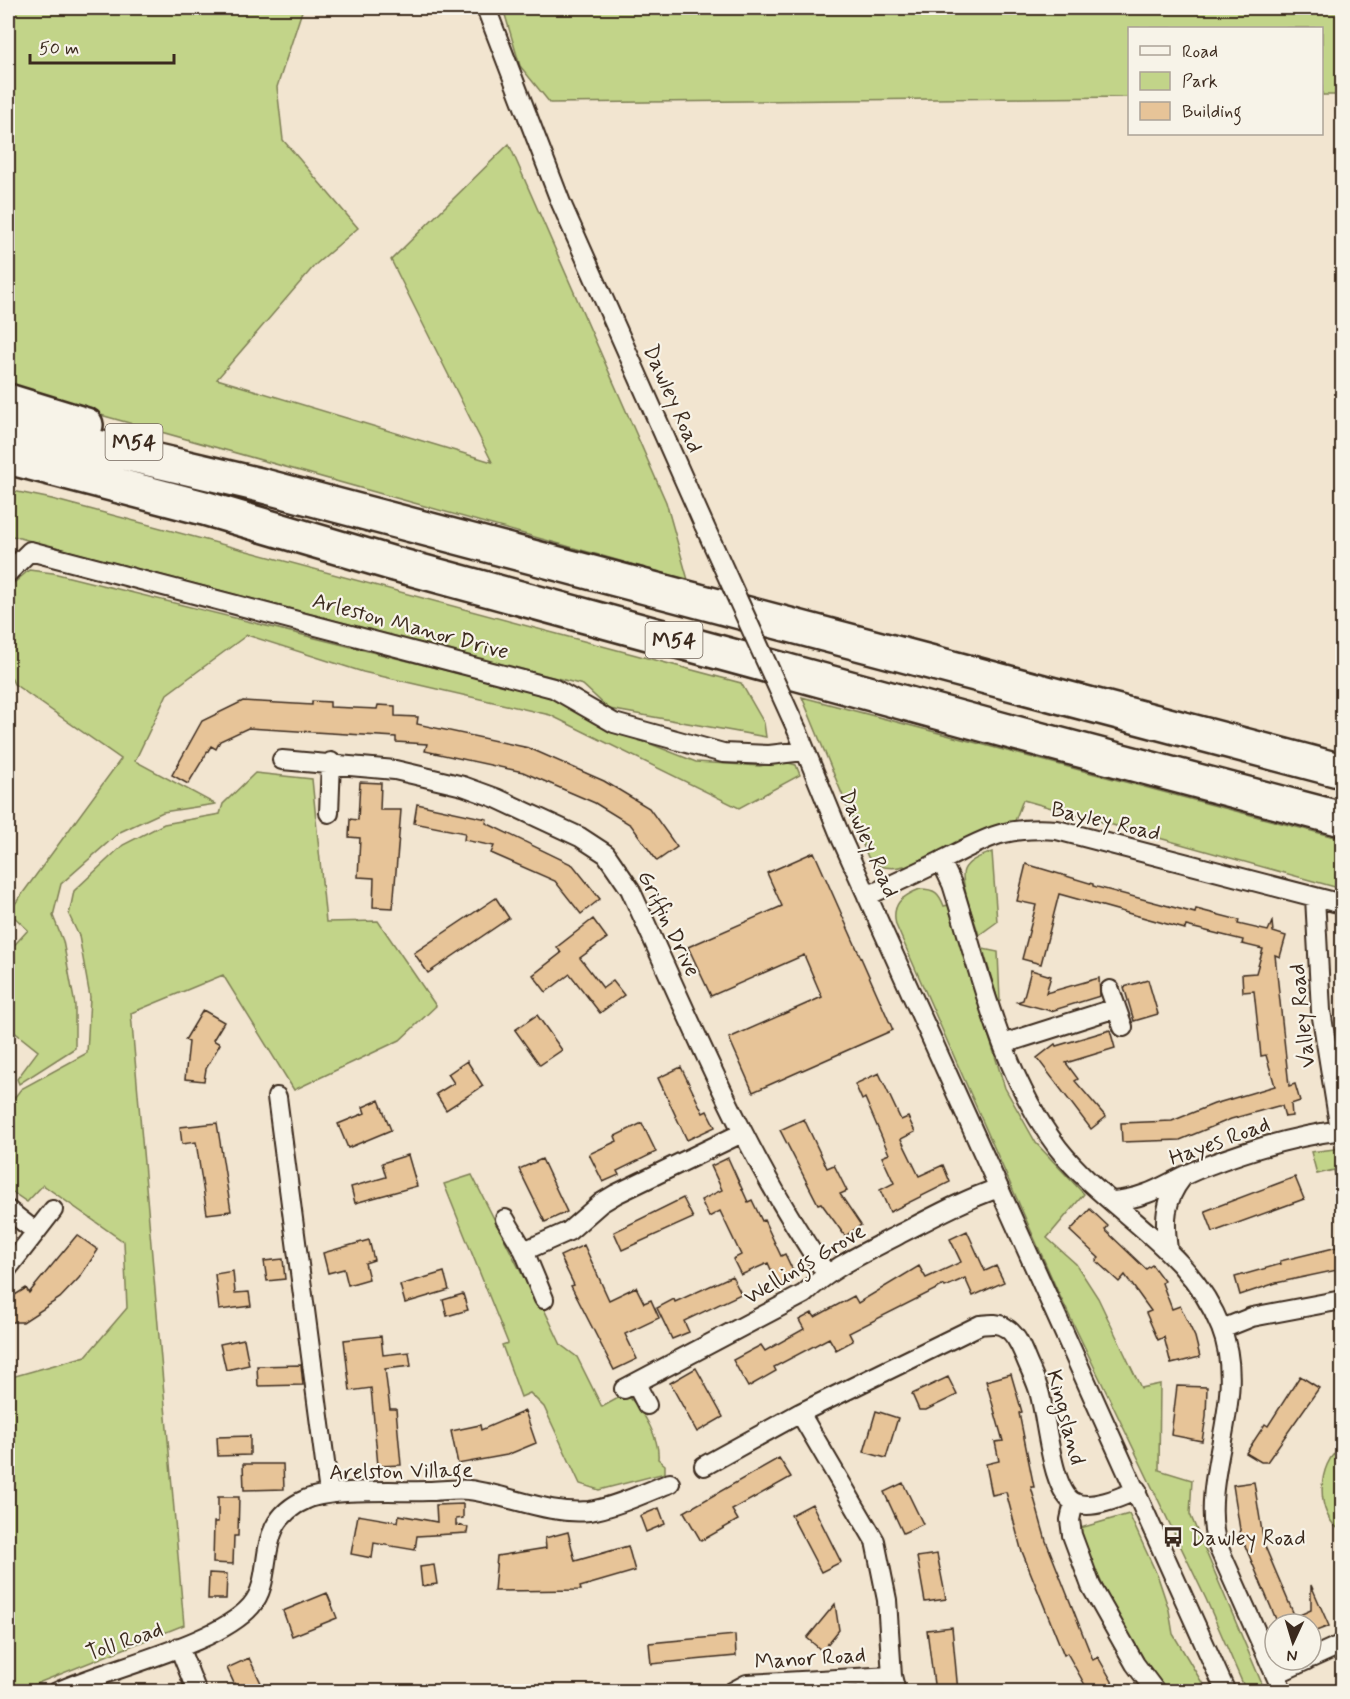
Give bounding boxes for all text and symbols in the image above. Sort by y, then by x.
scale bar [30,27,174,65]
legend [1128,27,1323,135]
text: 50 m [39,37,79,61]
text: Road [1182,40,1218,64]
text: Park [1182,70,1218,94]
text: Building [1182,100,1242,126]
street label: Dawley Road [636,340,708,457]
road number: M54 [106,424,162,460]
street label: Arleston Manor Drive [309,587,512,667]
road number: M54 [646,622,702,658]
street label: Dawley Road [832,785,904,902]
street label: Bayley Road [1048,796,1163,848]
street label: Griffin Drive [630,866,706,982]
street label: Valley Road [1284,962,1322,1069]
street label: Hayes Road [1166,1111,1274,1173]
street label: Wellings Grove [739,1217,873,1315]
street label: Kingsland [1036,1367,1091,1469]
street label: Arelston Village [329,1457,473,1490]
bus stop icon: Dawley Road [1161,1525,1185,1549]
place label: Dawley Road [1190,1525,1306,1553]
north arrow [1263,1612,1323,1672]
street label: Toll Road [82,1616,167,1668]
street label: Manor Road [754,1641,867,1677]
text: N [1286,1645,1298,1666]

